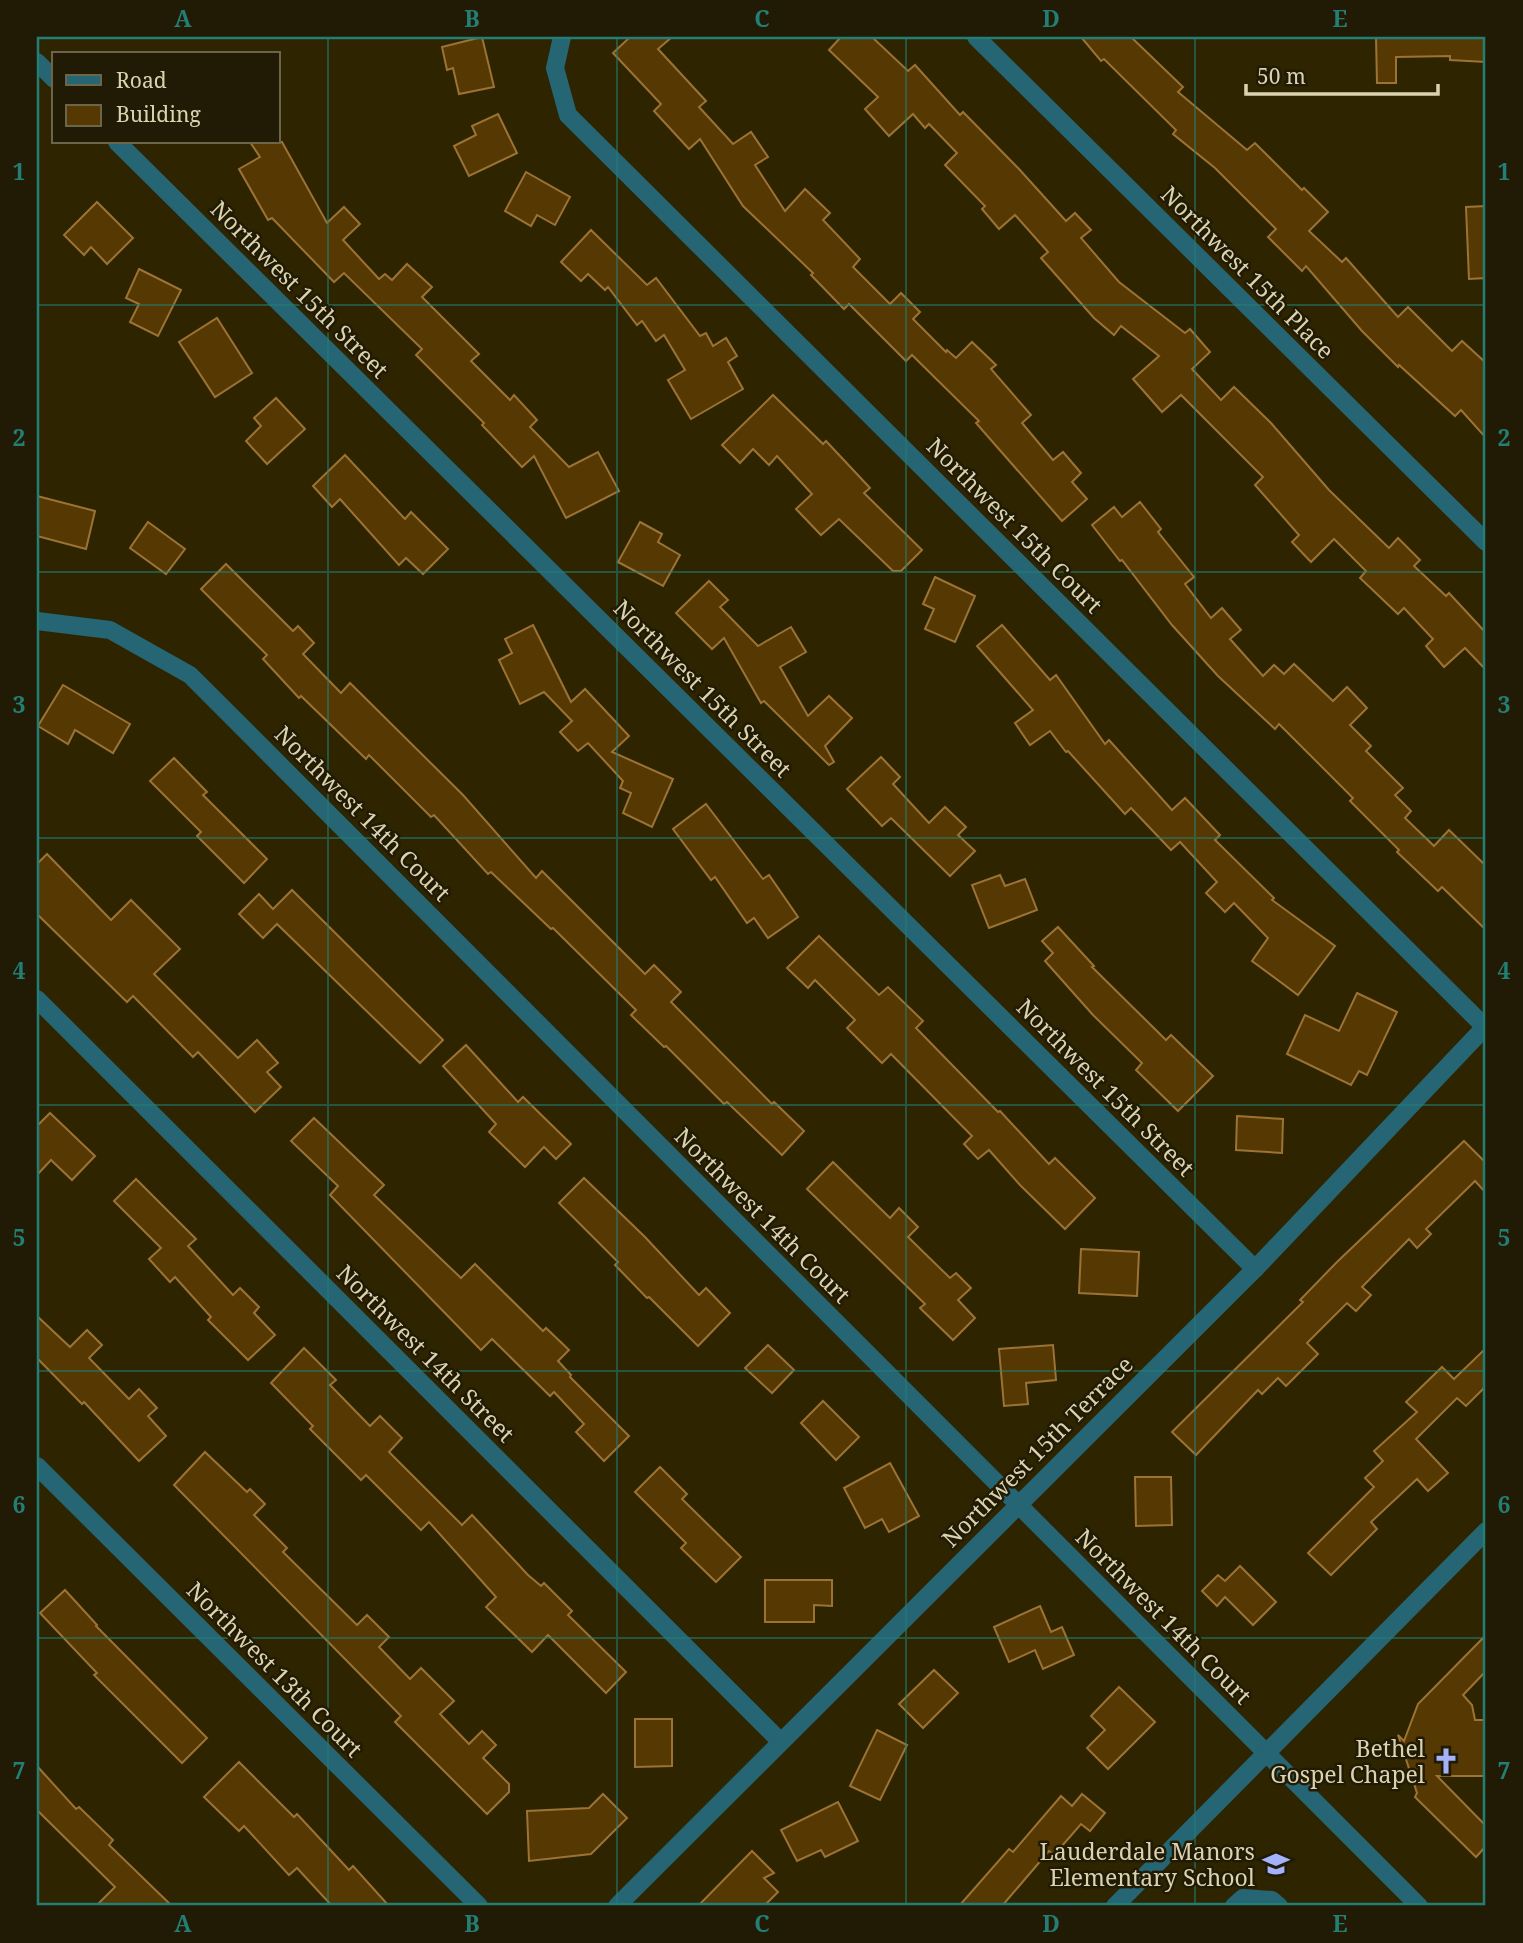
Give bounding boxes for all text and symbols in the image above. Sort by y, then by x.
text: A [174,2,192,34]
text: B [464,2,480,34]
text: C [754,2,770,34]
text: D [1042,2,1060,34]
text: E [1332,2,1348,34]
legend [52,52,280,144]
scale bar [1246,52,1439,96]
text: 50 m [1257,62,1306,90]
text: Road [116,66,167,94]
text: Building [116,100,201,128]
text: 1 [13,155,26,187]
text: 1 [1498,155,1511,187]
street label: Northwest 15th Place [1154,178,1342,366]
street label: Northwest 15th Street [204,193,396,385]
text: 2 [13,421,26,453]
text: 2 [1498,421,1511,453]
street label: Northwest 15th Court [920,430,1110,620]
street label: Northwest 15th Street [607,592,799,784]
text: 3 [13,688,26,720]
text: 3 [1498,688,1511,720]
street label: Northwest 14th Court [268,718,458,908]
text: 4 [13,954,26,986]
text: 4 [1498,954,1511,986]
street label: Northwest 15th Street [1010,991,1202,1183]
street label: Northwest 14th Court [668,1120,858,1310]
text: 5 [13,1221,26,1253]
text: 5 [1498,1221,1511,1253]
street label: Northwest 14th Street [330,1257,522,1449]
street label: Northwest 15th Terrace [934,1348,1140,1554]
text: 6 [13,1488,26,1520]
text: 6 [1498,1488,1511,1520]
street label: Northwest 14th Court [1069,1521,1259,1711]
street label: Northwest 13th Court [180,1574,370,1764]
place label: Bethel Gospel Chapel [1270,1732,1425,1790]
church icon: Bethel Gospel Chapel [1431,1746,1461,1776]
text: 7 [13,1754,26,1786]
text: 7 [1498,1754,1511,1786]
place label: Lauderdale Manors Elementary School [1040,1835,1255,1893]
school or university icon: Lauderdale Manors Elementary School [1261,1849,1291,1879]
text: A [174,1907,192,1939]
text: B [464,1907,480,1939]
text: C [754,1907,770,1939]
text: D [1042,1907,1060,1939]
text: E [1332,1907,1348,1939]

